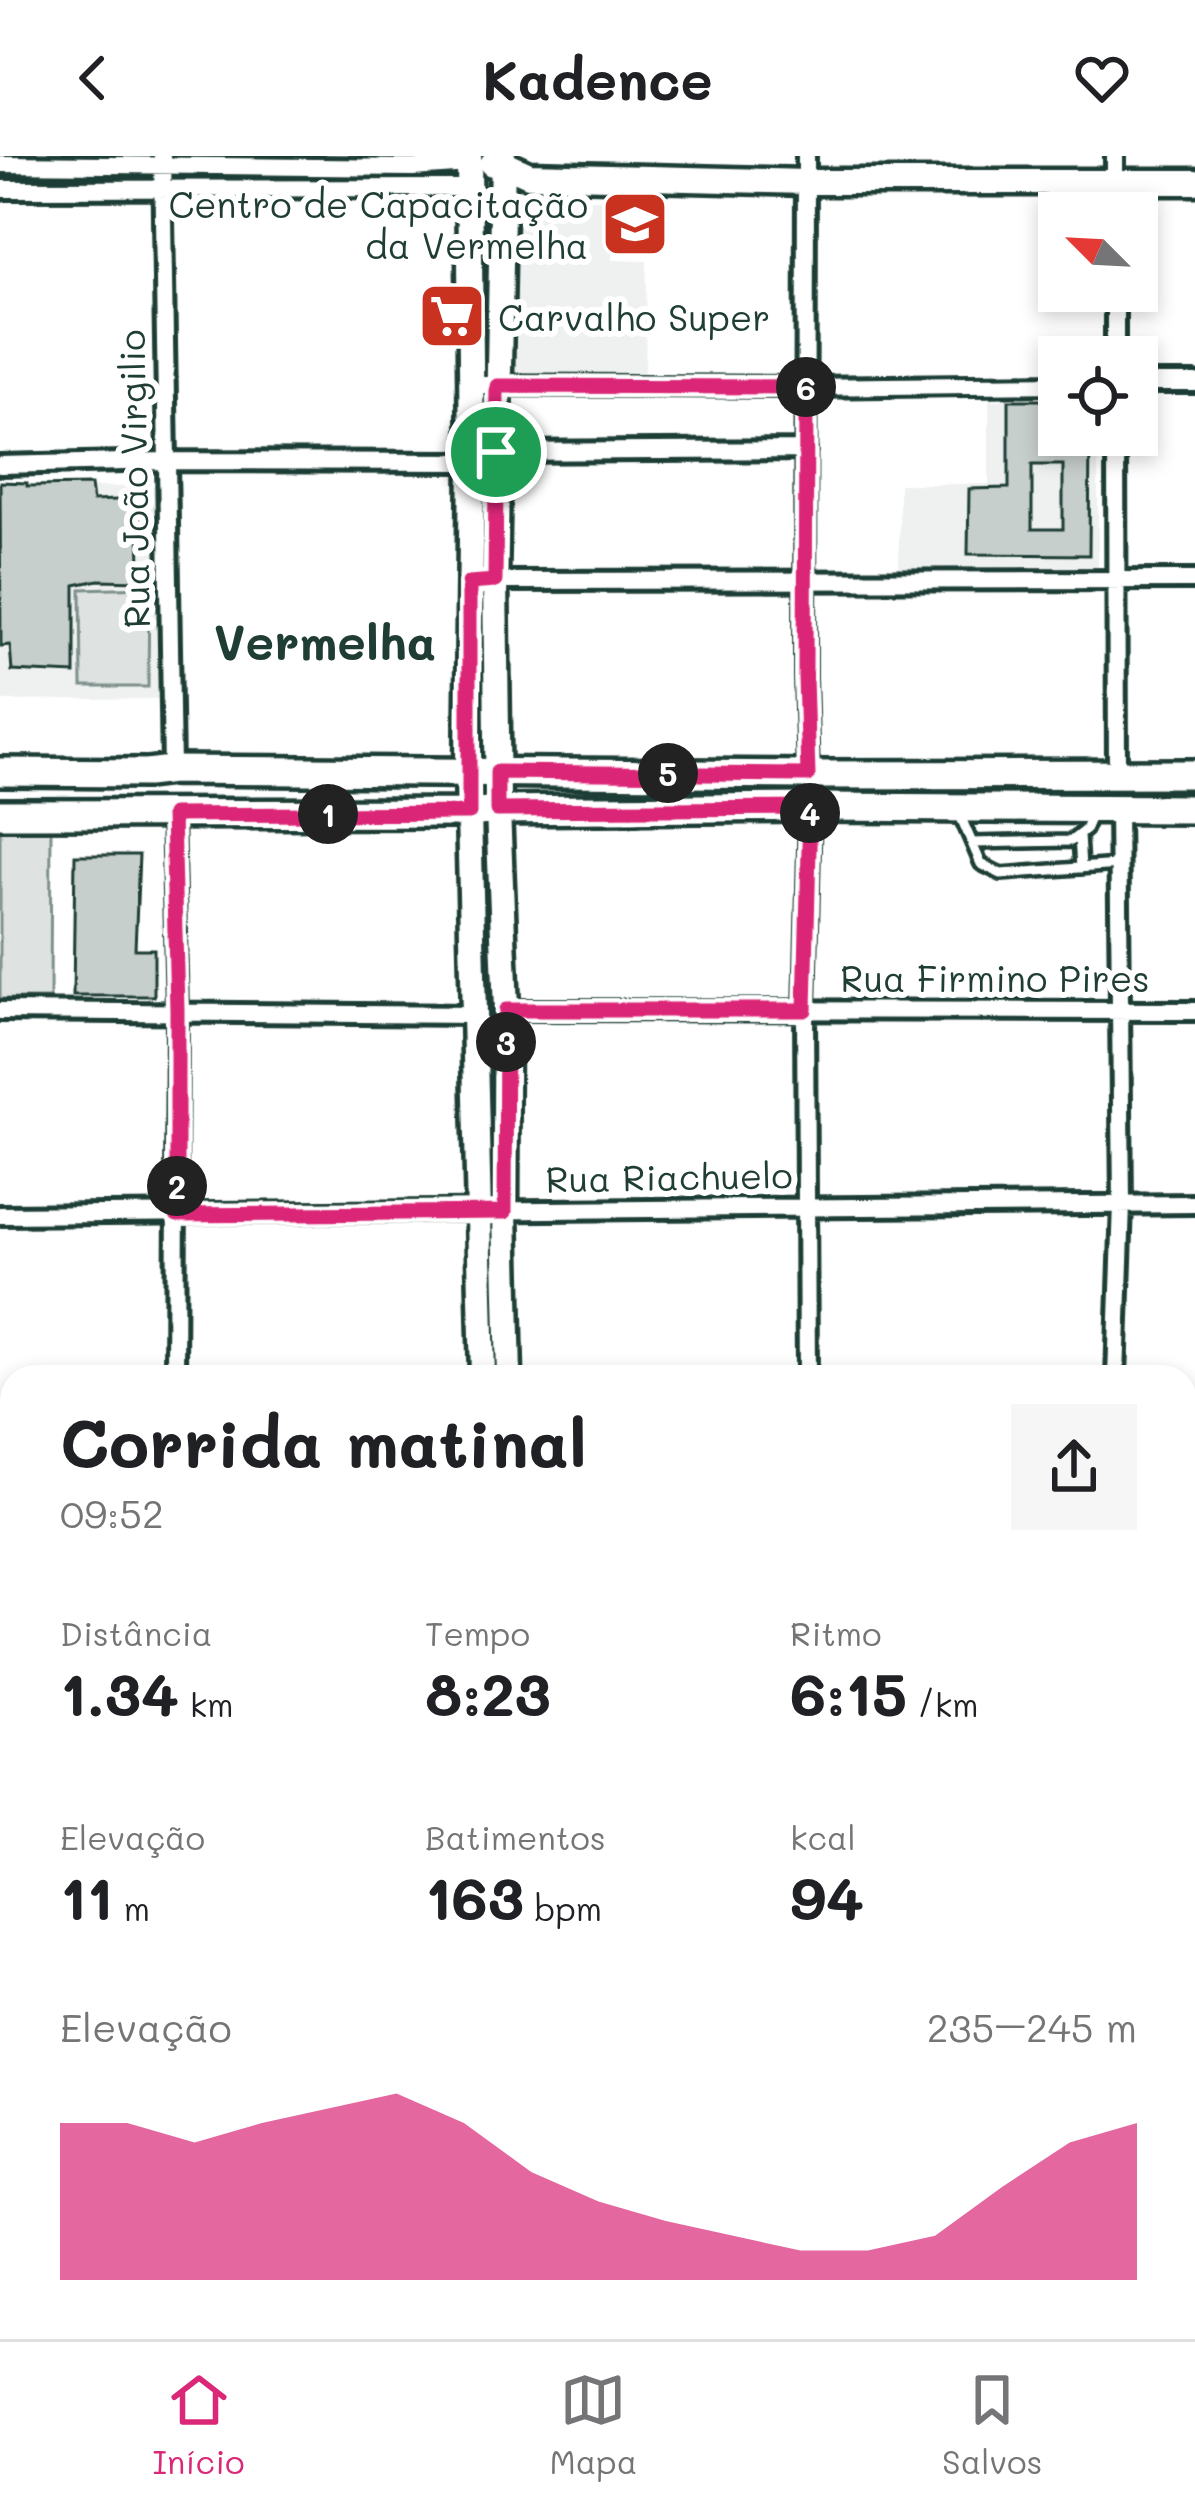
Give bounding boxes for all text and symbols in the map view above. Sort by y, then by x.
text: Kadence [482,43,713,114]
icon: back [60,45,126,111]
icon: heart [1069,45,1135,111]
place label: Centro de Capacitação da Vermelha [168,180,588,268]
school or university icon: Centro de Capacitação da Vermelha [600,189,670,259]
north arrow [1038,192,1158,312]
map controls [1038,192,1158,456]
supermarket icon: Carvalho Super [417,281,487,351]
place label: Carvalho Super [498,293,770,340]
street label: Rua João Virgilio [107,329,159,629]
button: locate [1038,336,1158,456]
pin: 6 [776,357,836,417]
text: 6 [796,365,816,408]
pin [445,401,547,503]
icon: arrive [463,419,529,485]
district label: Vermelha [214,610,436,672]
pin: 5 [638,743,698,803]
text: 5 [658,751,678,794]
pin: 4 [780,783,840,843]
pin: 1 [298,784,358,844]
text: 4 [800,791,820,834]
text: 1 [321,792,335,835]
street label: Rua Firmino Pires [840,954,1150,1001]
pin: 3 [476,1012,536,1072]
text: 3 [496,1020,516,1063]
street label: Rua Riachuelo [545,1150,793,1202]
pin: 2 [147,1156,207,1216]
text: 2 [168,1164,186,1207]
text: Corrida matinal [60,1399,587,1485]
button: share [1011,1404,1137,1530]
text: 09:52 [60,1487,164,1538]
text: Distância [60,1611,212,1654]
text: Tempo [425,1611,530,1654]
text: Ritmo [790,1611,882,1654]
text: 1.34 [60,1654,179,1732]
text: 8:23 [425,1654,551,1732]
text: 6:15 [790,1654,907,1732]
text: km [179,1682,234,1725]
text: /km [907,1682,979,1725]
text: Elevação [60,1815,205,1858]
text: Batimentos [425,1815,606,1858]
text: kcal [790,1815,856,1858]
text: 11 [60,1858,113,1936]
text: 163 [425,1858,524,1936]
text: 94 [790,1858,864,1936]
text: m [113,1886,150,1929]
text: bpm [524,1886,602,1929]
text: Elevação [60,2001,232,2052]
text: 235–245 m [927,2001,1137,2052]
tab: Início [152,2367,245,2482]
tab: Mapa [549,2367,637,2482]
tab: Salvos [942,2367,1043,2482]

